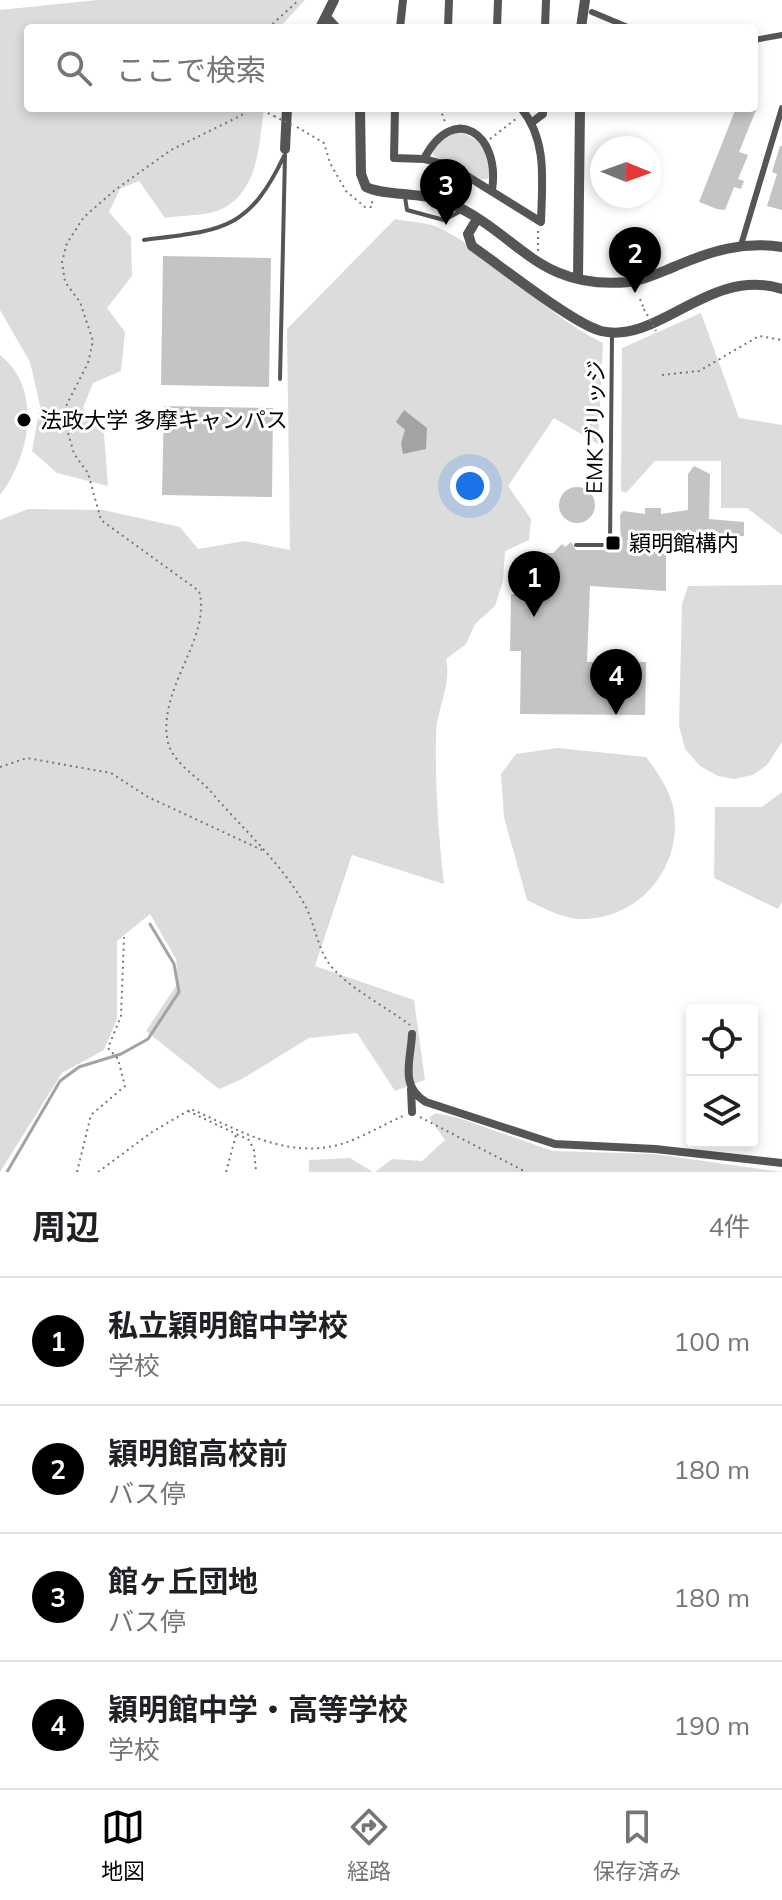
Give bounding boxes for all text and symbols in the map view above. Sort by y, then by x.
search box [24,24,758,112]
icon: search [52,46,96,90]
text: ここで検索 [116,51,266,89]
north arrow [590,136,662,208]
pin: 3 [420,159,472,225]
pin: 2 [609,227,661,293]
street label: EMKブリッジ [580,360,610,494]
place label: 法政大学 多摩キャンパス [40,406,288,434]
marker: 法政大学 多摩キャンパス [15,411,33,429]
your location [450,466,490,506]
place label: 穎明館構内 [629,529,739,557]
marker: 穎明館構内 [604,534,622,552]
pin: 1 [508,551,560,617]
pin: 4 [590,649,642,715]
map controls [686,1004,758,1148]
button: locate [686,1004,758,1076]
button: layers [686,1076,758,1148]
text: 周辺 [32,1205,100,1248]
text: 4件 [708,1210,750,1243]
text: 私立穎明館中学校 [108,1306,348,1344]
text: 1 [50,1325,66,1358]
text: 100 m [674,1325,750,1358]
text: 学校 [108,1349,160,1382]
text: 穎明館高校前 [108,1434,288,1472]
text: 2 [50,1453,66,1486]
text: 180 m [674,1453,750,1486]
text: バス停 [108,1477,186,1510]
text: 館ヶ丘団地 [108,1562,258,1600]
text: 3 [50,1581,66,1614]
text: 180 m [674,1581,750,1614]
text: バス停 [108,1605,186,1638]
text: 穎明館中学・高等学校 [108,1690,408,1728]
text: 4 [50,1709,66,1742]
text: 190 m [674,1709,750,1742]
text: 学校 [108,1733,160,1766]
tab: 地図 [101,1805,145,1885]
tab: 経路 [347,1805,391,1885]
tab: 保存済み [593,1805,681,1885]

